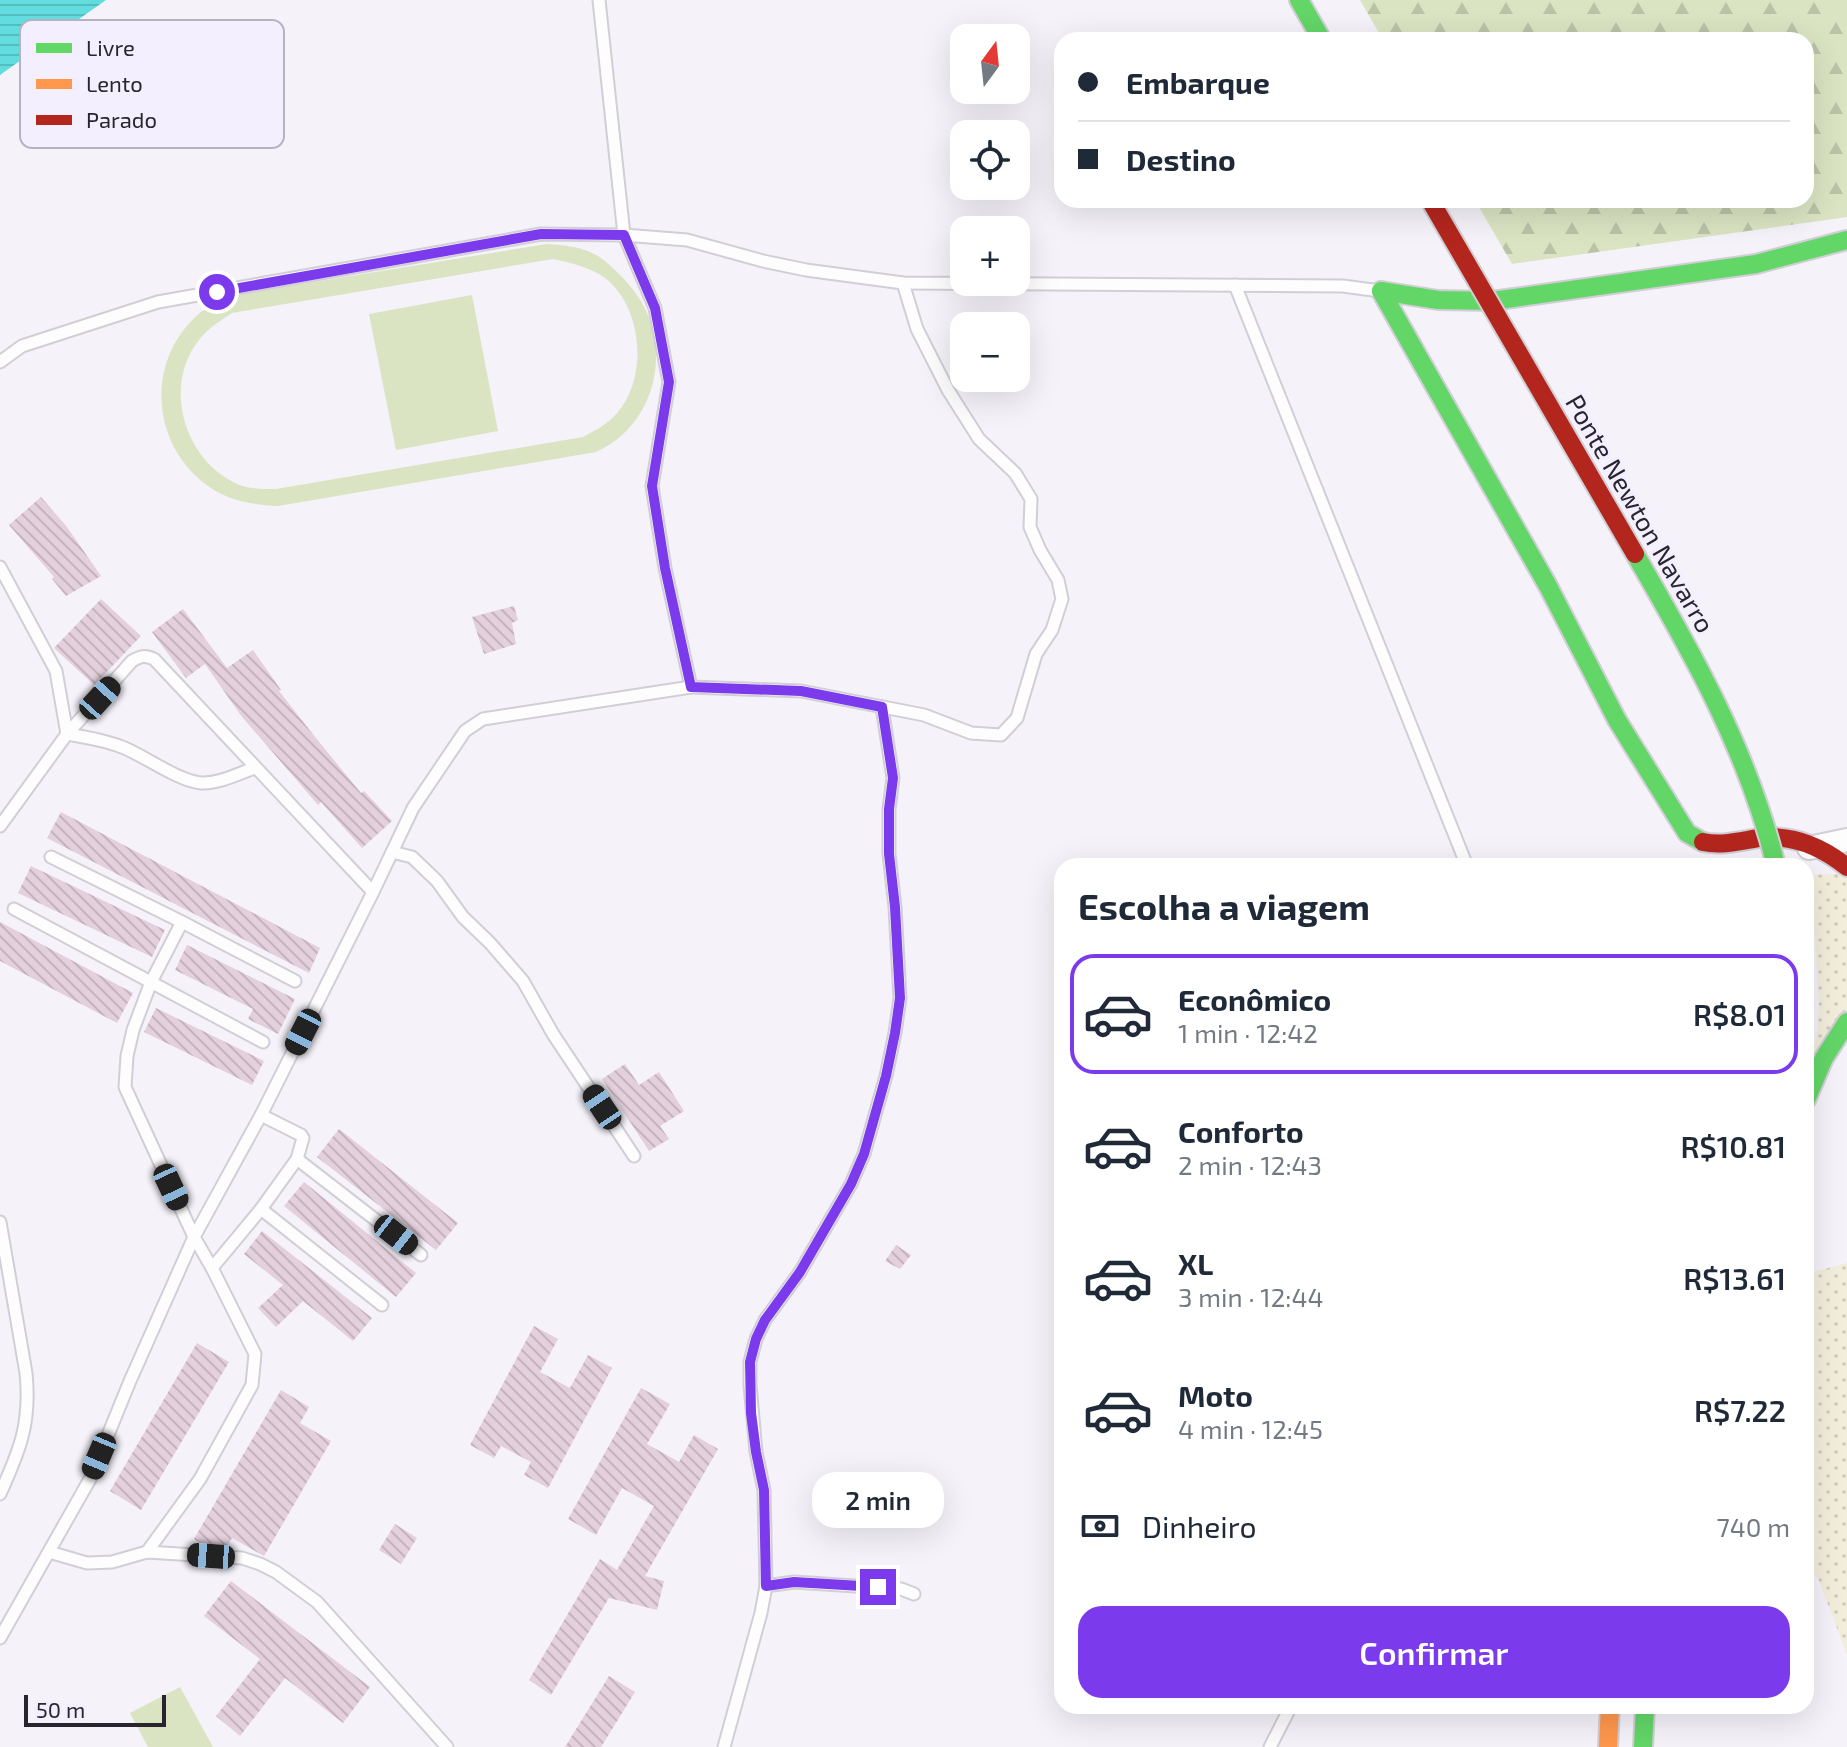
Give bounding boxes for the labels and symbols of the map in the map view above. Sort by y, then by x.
legend [20,20,284,148]
north arrow [950,24,1030,104]
text: Livre [86,34,135,60]
text: Lento [86,70,143,96]
text: Parado [86,106,157,132]
route start [199,274,235,310]
street label: Ponte Newton Navarro [1560,388,1722,638]
car [75,672,125,724]
car [281,1005,325,1059]
car [579,1080,625,1134]
car [150,1160,192,1214]
car [370,1211,422,1259]
car [79,1429,119,1483]
callout: 2 min [812,1471,944,1527]
car [186,1542,236,1570]
route end [860,1569,896,1605]
scale bar [24,1691,166,1727]

